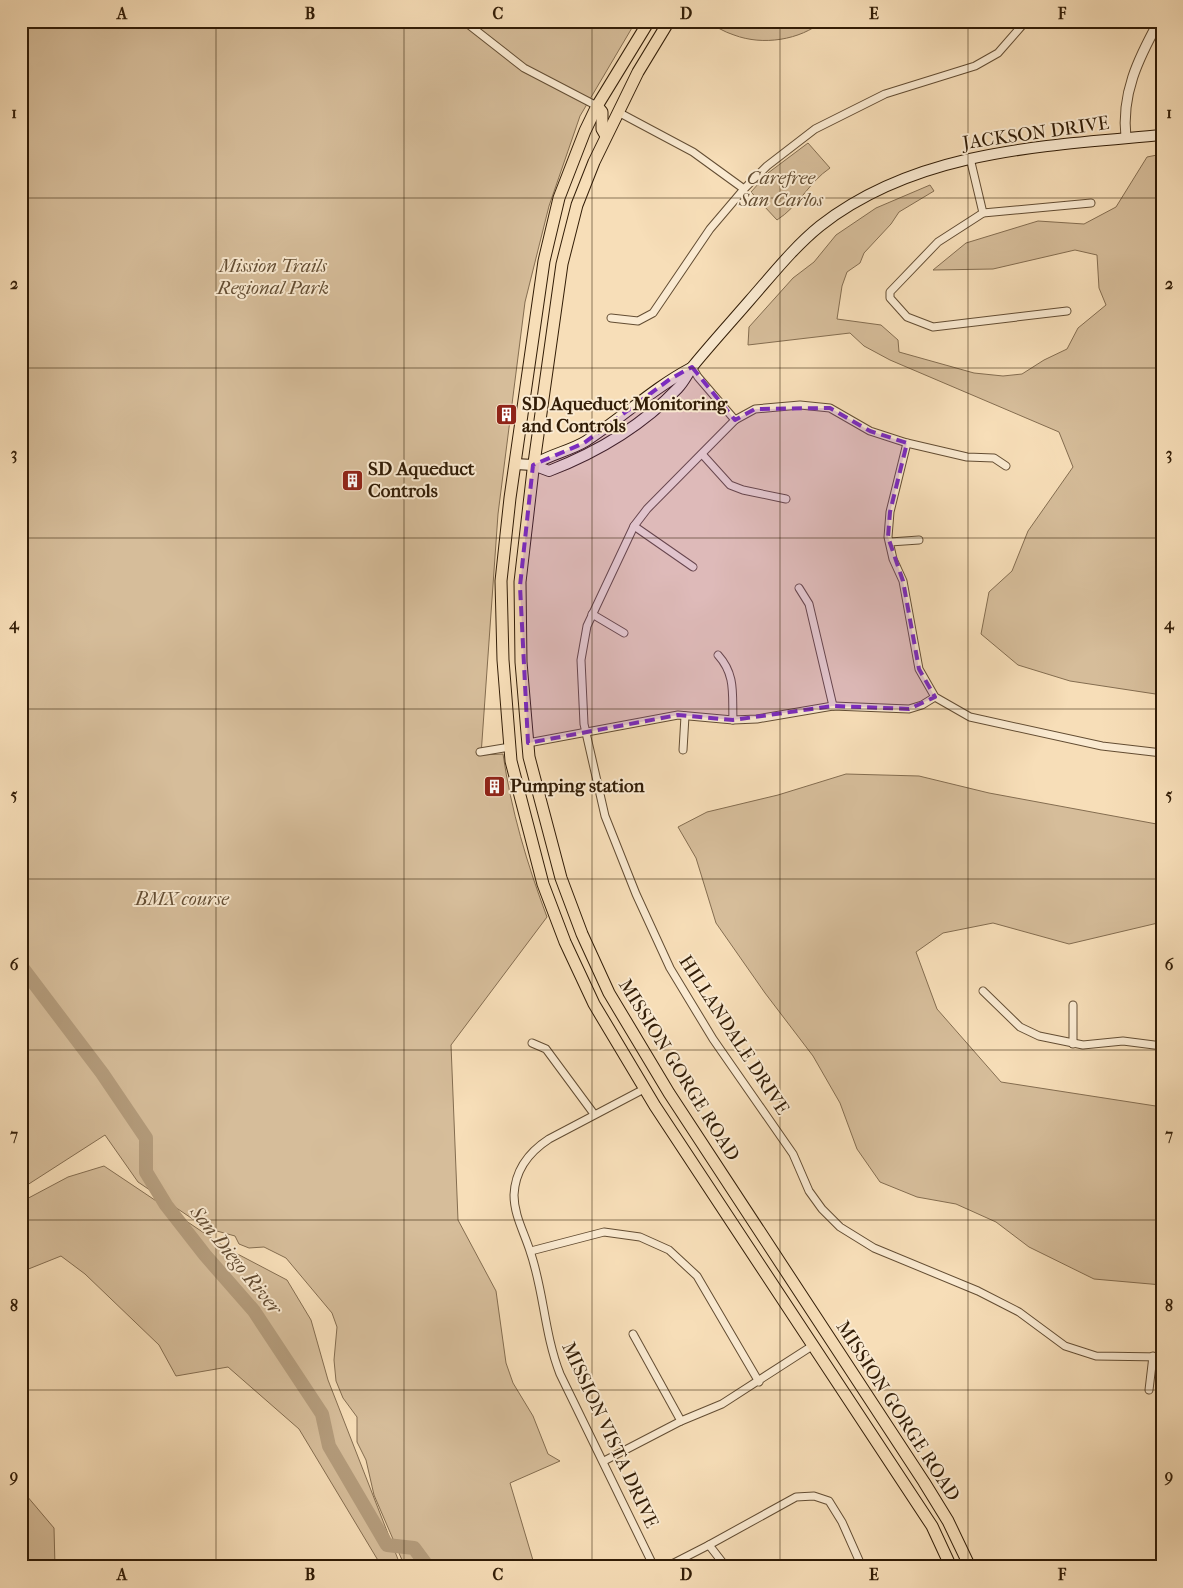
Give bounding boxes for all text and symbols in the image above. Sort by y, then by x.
text: A [116,4,128,23]
text: B [305,4,315,23]
text: C [493,4,504,23]
text: D [680,4,692,23]
text: E [869,4,879,23]
text: F [1057,4,1067,23]
text: 1 [11,103,17,122]
text: 1 [1166,103,1172,122]
street label: JACKSON DRIVE [959,112,1111,154]
park label: Carefree San Carlos [738,167,824,211]
park label: Mission Trails Regional Park [215,255,329,299]
text: 2 [10,274,18,293]
text: 2 [1165,274,1173,293]
place label: SD Aqueduct Monitoring and Controls [522,393,728,437]
building icon: SD Aqueduct Monitoring and Controls [494,403,518,427]
text: 3 [11,444,17,464]
text: 3 [1166,444,1172,464]
place label: SD Aqueduct Controls [368,458,475,502]
building icon: SD Aqueduct Controls [340,468,364,492]
text: 4 [8,614,20,634]
text: 4 [1163,614,1175,634]
building icon: Pumping station [482,774,506,798]
place label: Pumping station [510,775,645,797]
text: 5 [11,785,18,804]
text: 5 [1166,785,1173,804]
park label: BMX course [134,888,230,910]
street label: HILLANDALE DRIVE [674,951,794,1119]
text: 6 [10,955,19,974]
text: 6 [1165,955,1174,974]
street label: MISSION GORGE ROAD [614,975,744,1165]
text: 7 [9,1125,18,1144]
text: 7 [1164,1125,1173,1144]
water label: San Diego River [185,1200,288,1320]
text: 8 [10,1296,18,1315]
text: 8 [1165,1296,1173,1315]
street label: MISSION GORGE ROAD [831,1317,965,1505]
street label: MISSION VISTA DRIVE [557,1338,663,1532]
text: 9 [9,1466,18,1486]
text: 9 [1164,1466,1173,1486]
text: A [116,1565,128,1584]
text: B [305,1565,315,1584]
text: C [493,1565,504,1584]
text: D [680,1565,692,1584]
text: E [869,1565,879,1584]
text: F [1057,1565,1067,1584]

